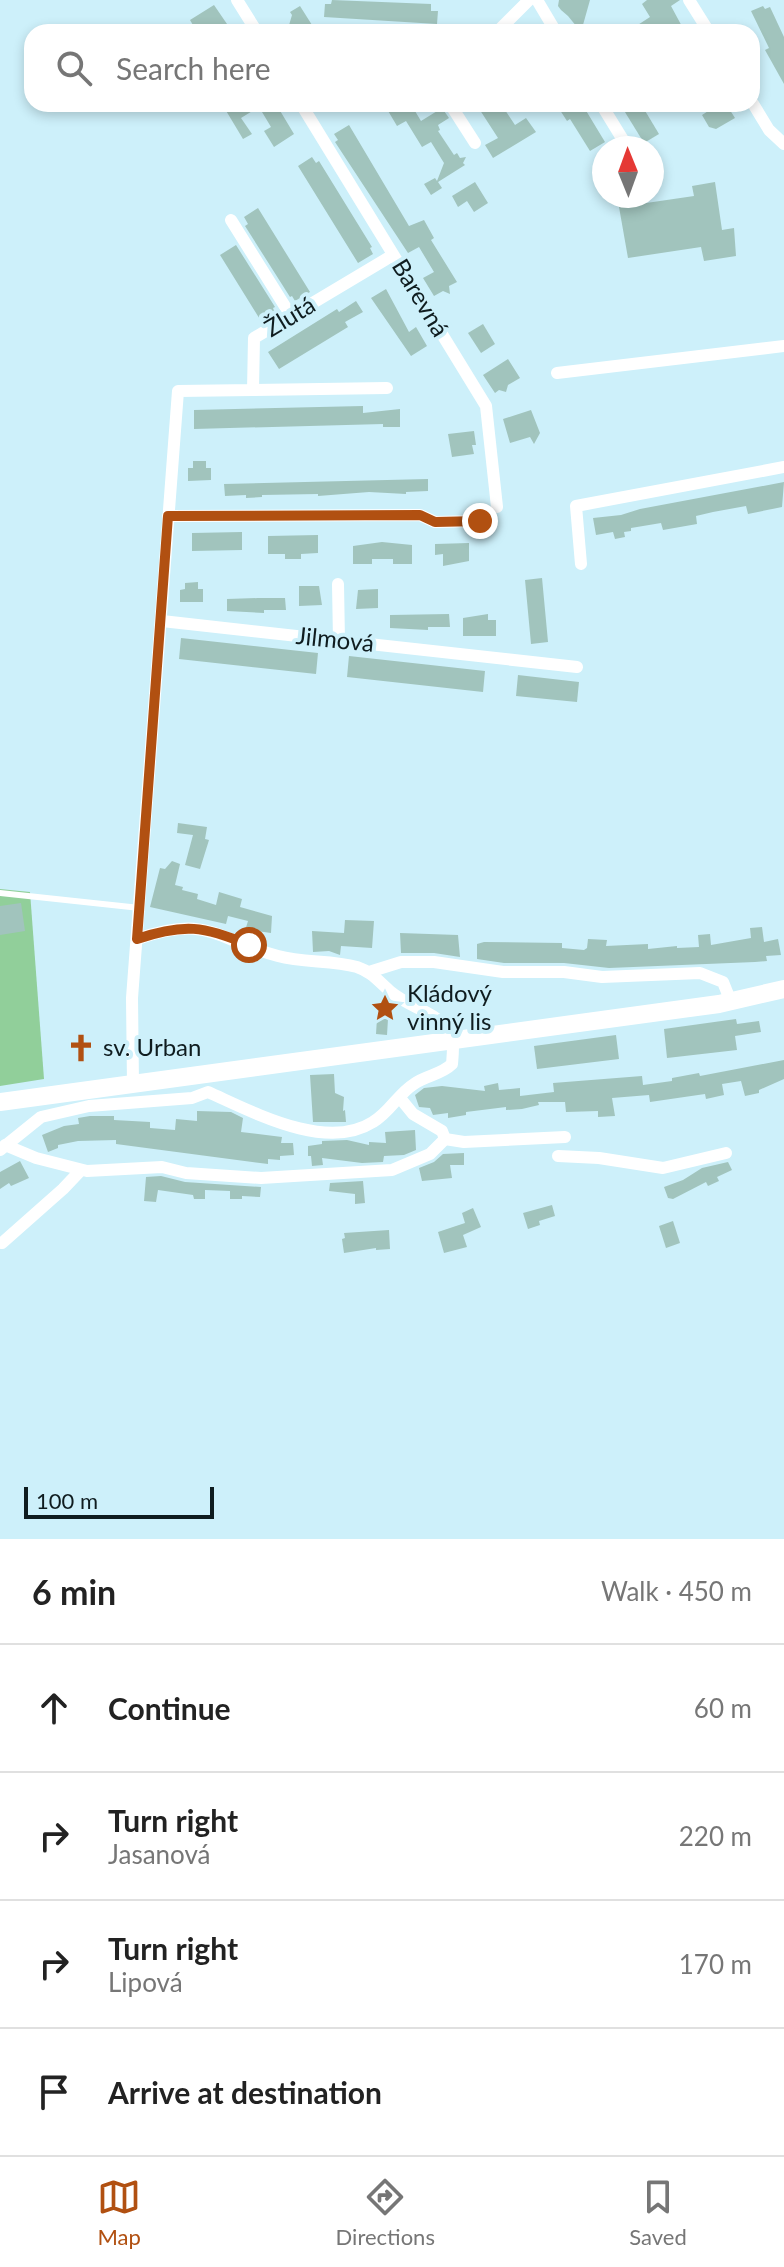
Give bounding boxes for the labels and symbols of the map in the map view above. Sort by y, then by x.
north arrow [592,136,664,208]
street label: Barevná [387,253,456,341]
street label: Žlutá [259,289,320,342]
route end [462,503,498,539]
street label: Jilmová [295,620,376,657]
route start [231,927,267,963]
place label: Kládový vinný lis [407,978,493,1035]
place icon: Kládový vinný lis [370,993,400,1023]
place label: sv. Urban [103,1032,201,1061]
church icon: sv. Urban [66,1033,96,1063]
scale bar [24,1483,214,1519]

